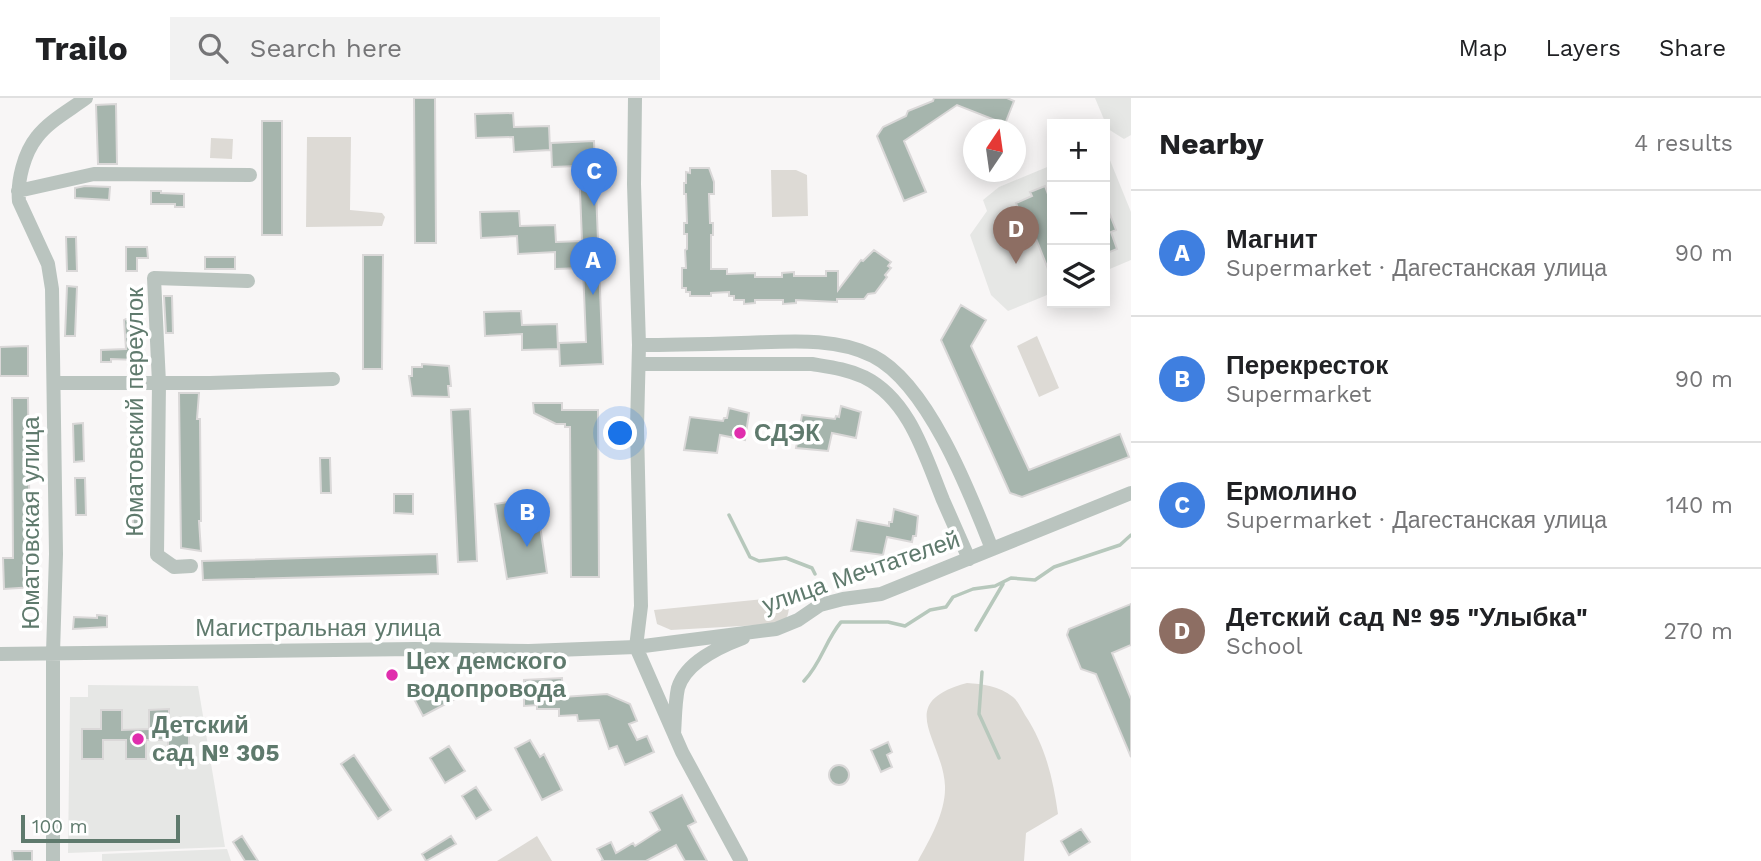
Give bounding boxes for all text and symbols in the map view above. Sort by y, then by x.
search box [170,17,660,80]
text: Trailo [35,29,128,68]
icon: search [194,29,232,67]
text: Search here [250,33,402,63]
text: Map [1459,34,1507,62]
text: Layers [1545,34,1621,62]
text: Share [1659,34,1726,62]
north arrow [963,119,1026,182]
map controls [1047,119,1110,308]
button: + [1047,119,1110,182]
text: Nearby [1159,126,1264,161]
text: 4 results [1634,130,1733,157]
pin: C [571,148,617,206]
button: − [1047,182,1110,245]
pin: D [993,206,1039,264]
text: Магнит [1226,224,1318,254]
pin: A [570,237,616,295]
text: A [1174,240,1190,267]
text: 90 m [1675,240,1733,267]
button: layers [1047,245,1110,308]
text: Supermarket · Дагестанская улица [1226,255,1607,282]
street label: Юматовский переулок [121,287,149,537]
text: Перекресток [1226,350,1388,380]
text: B [1174,366,1190,393]
text: 90 m [1675,366,1733,393]
text: Supermarket [1226,381,1371,408]
street label: Юматовская улица [17,416,45,630]
your location [603,416,637,450]
place label: СДЭК [754,419,820,447]
marker: СДЭК [732,425,748,441]
text: Ермолино [1226,476,1357,506]
pin: B [504,489,550,547]
text: C [1174,492,1190,519]
text: 140 m [1666,492,1733,519]
text: Supermarket · Дагестанская улица [1226,507,1607,534]
street label: улица Мечтателей [759,525,963,619]
text: Детский сад № 95 "Улыбка" [1226,602,1588,632]
street label: Магистральная улица [195,614,442,642]
text: D [1174,618,1190,645]
text: 270 m [1664,618,1733,645]
text: School [1226,633,1303,660]
place label: Цех демского водопровода [406,647,567,703]
marker: Цех демского водопровода [384,667,400,683]
place label: Детский сад № 305 [152,711,279,767]
marker: Детский сад № 305 [130,731,146,747]
scale bar [21,812,180,844]
text: 100 m [32,815,88,838]

